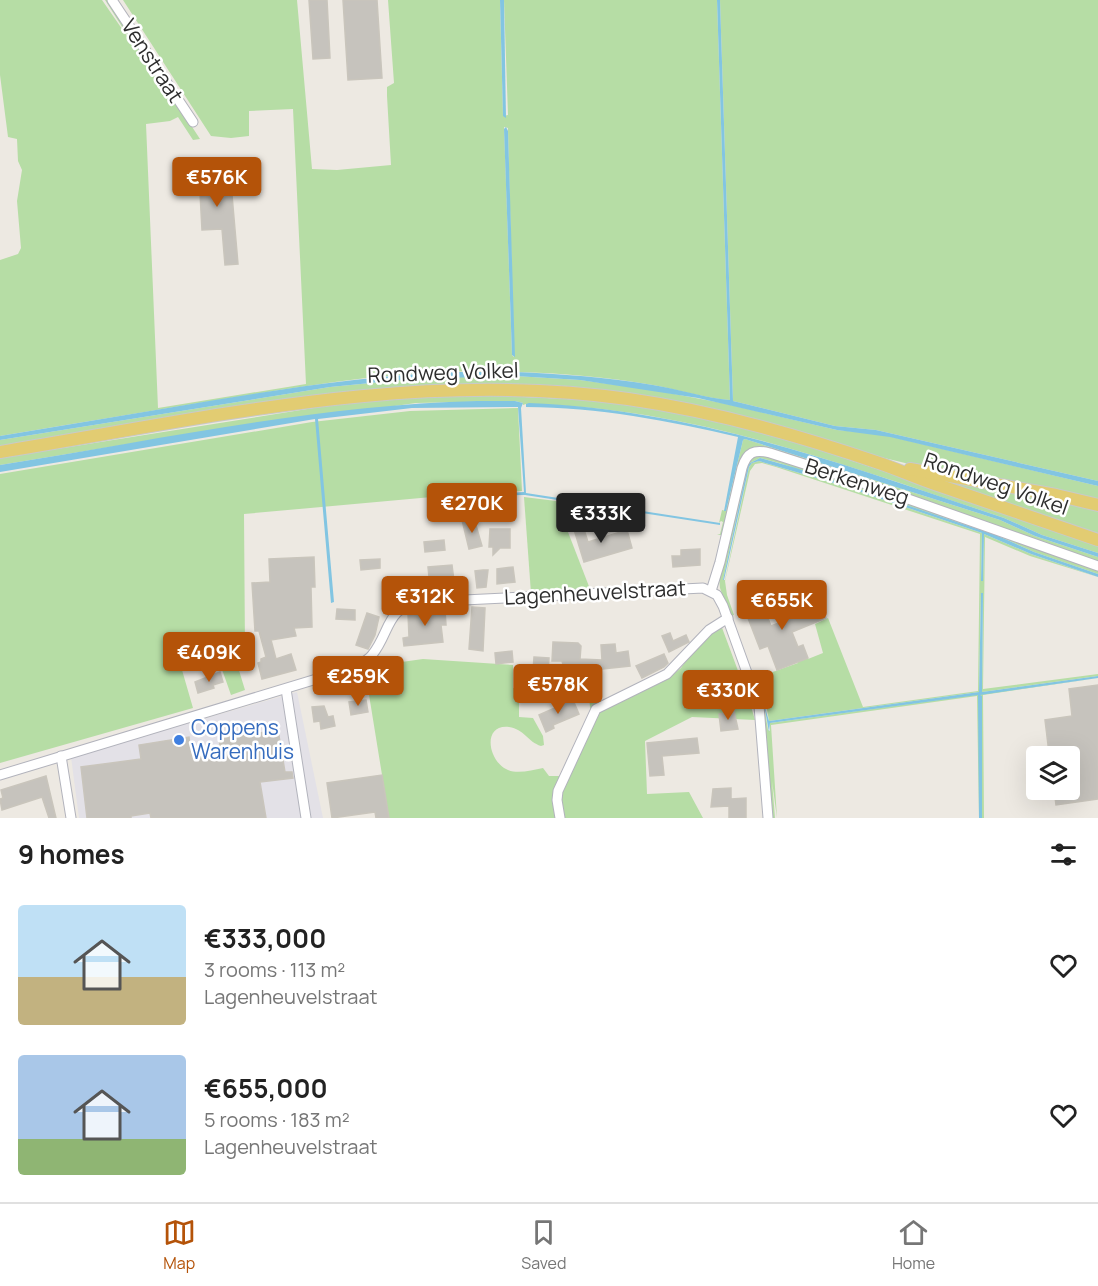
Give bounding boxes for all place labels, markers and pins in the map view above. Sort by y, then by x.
pin: €576K [175,157,259,208]
pin: €270K [430,483,514,534]
pin: €333K [559,493,643,544]
pin: €312K [383,576,467,627]
pin: €655K [740,580,824,631]
pin: €409K [167,632,251,683]
pin: €259K [316,656,400,707]
pin: €578K [516,664,600,715]
pin: €330K [686,670,770,721]
place label: Coppens Warenhuis [191,713,294,765]
marker: Coppens Warenhuis [172,733,186,747]

